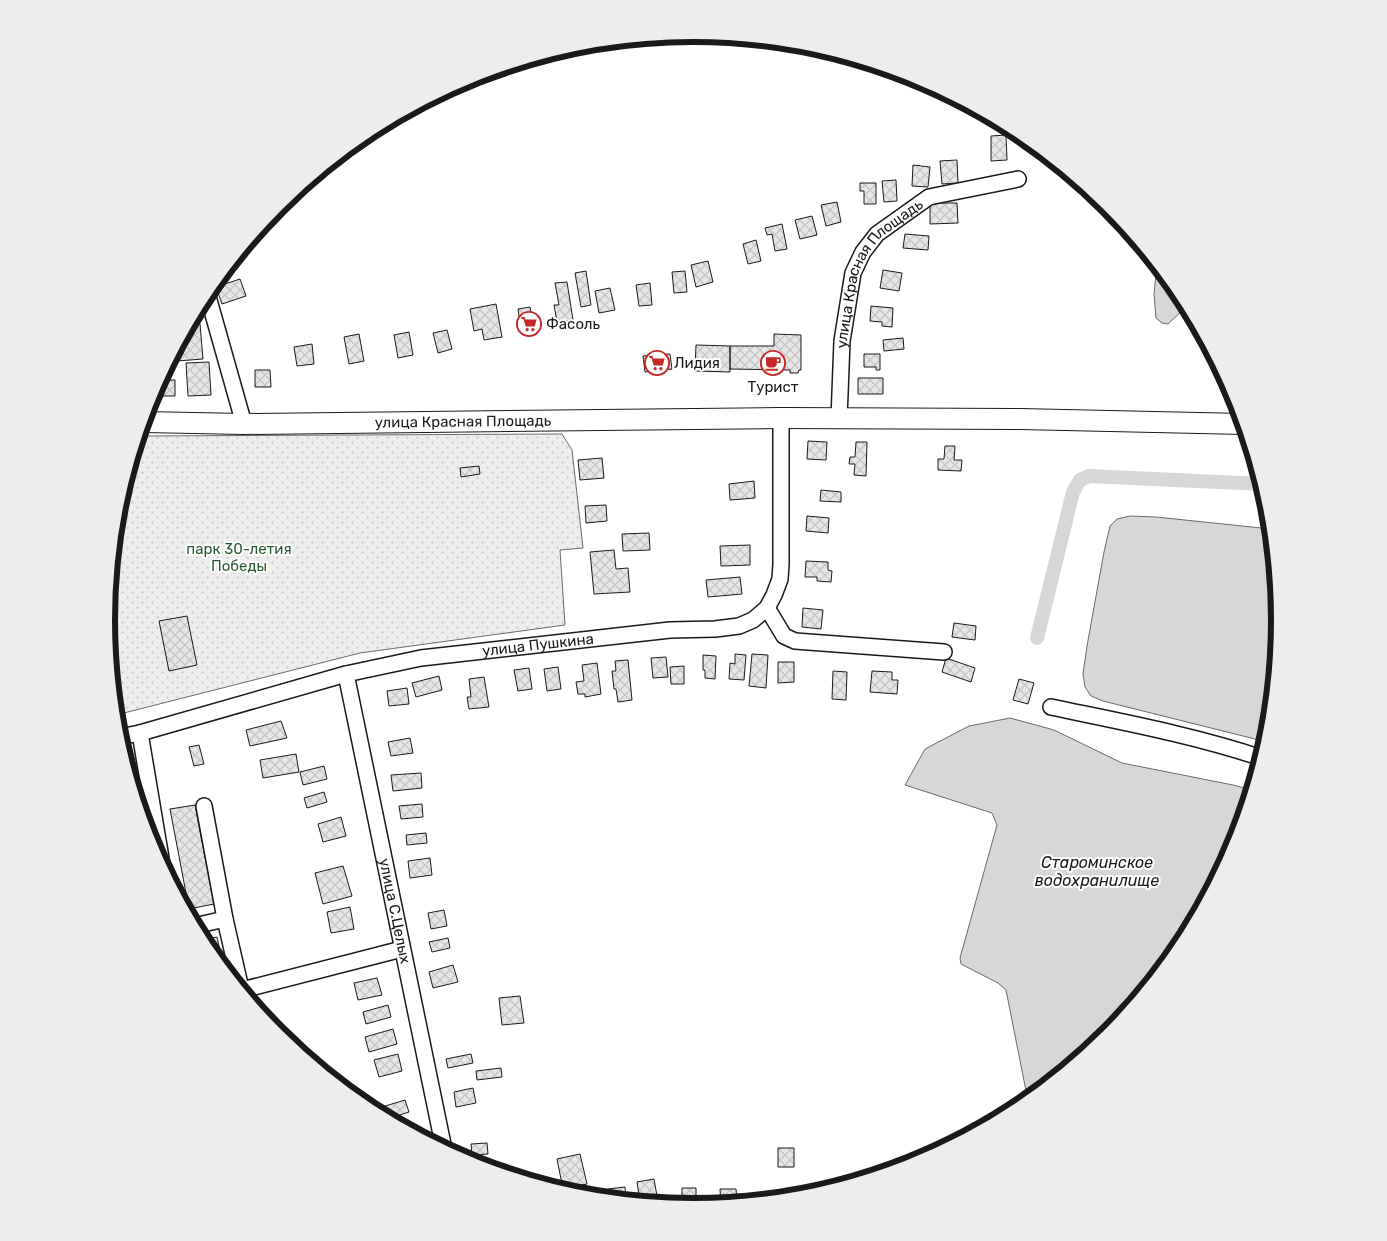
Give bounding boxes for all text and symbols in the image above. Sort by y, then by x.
street label: улица Красная Площадь [833,195,927,349]
supermarket icon: Фасоль [516,311,542,337]
place label: Фасоль [546,315,601,333]
supermarket icon: Лидия [644,350,670,376]
cafe icon: Турист [760,350,786,376]
place label: Лидия [674,354,720,372]
place label: Турист [748,378,799,396]
street label: улица Красная Площадь [375,412,552,432]
park label: парк 30-летия Победы [186,540,292,575]
street label: улица Пушкина [481,630,595,660]
water label: Староминское водохранилище [1035,853,1159,890]
street label: улица С.Целых [375,857,415,965]

